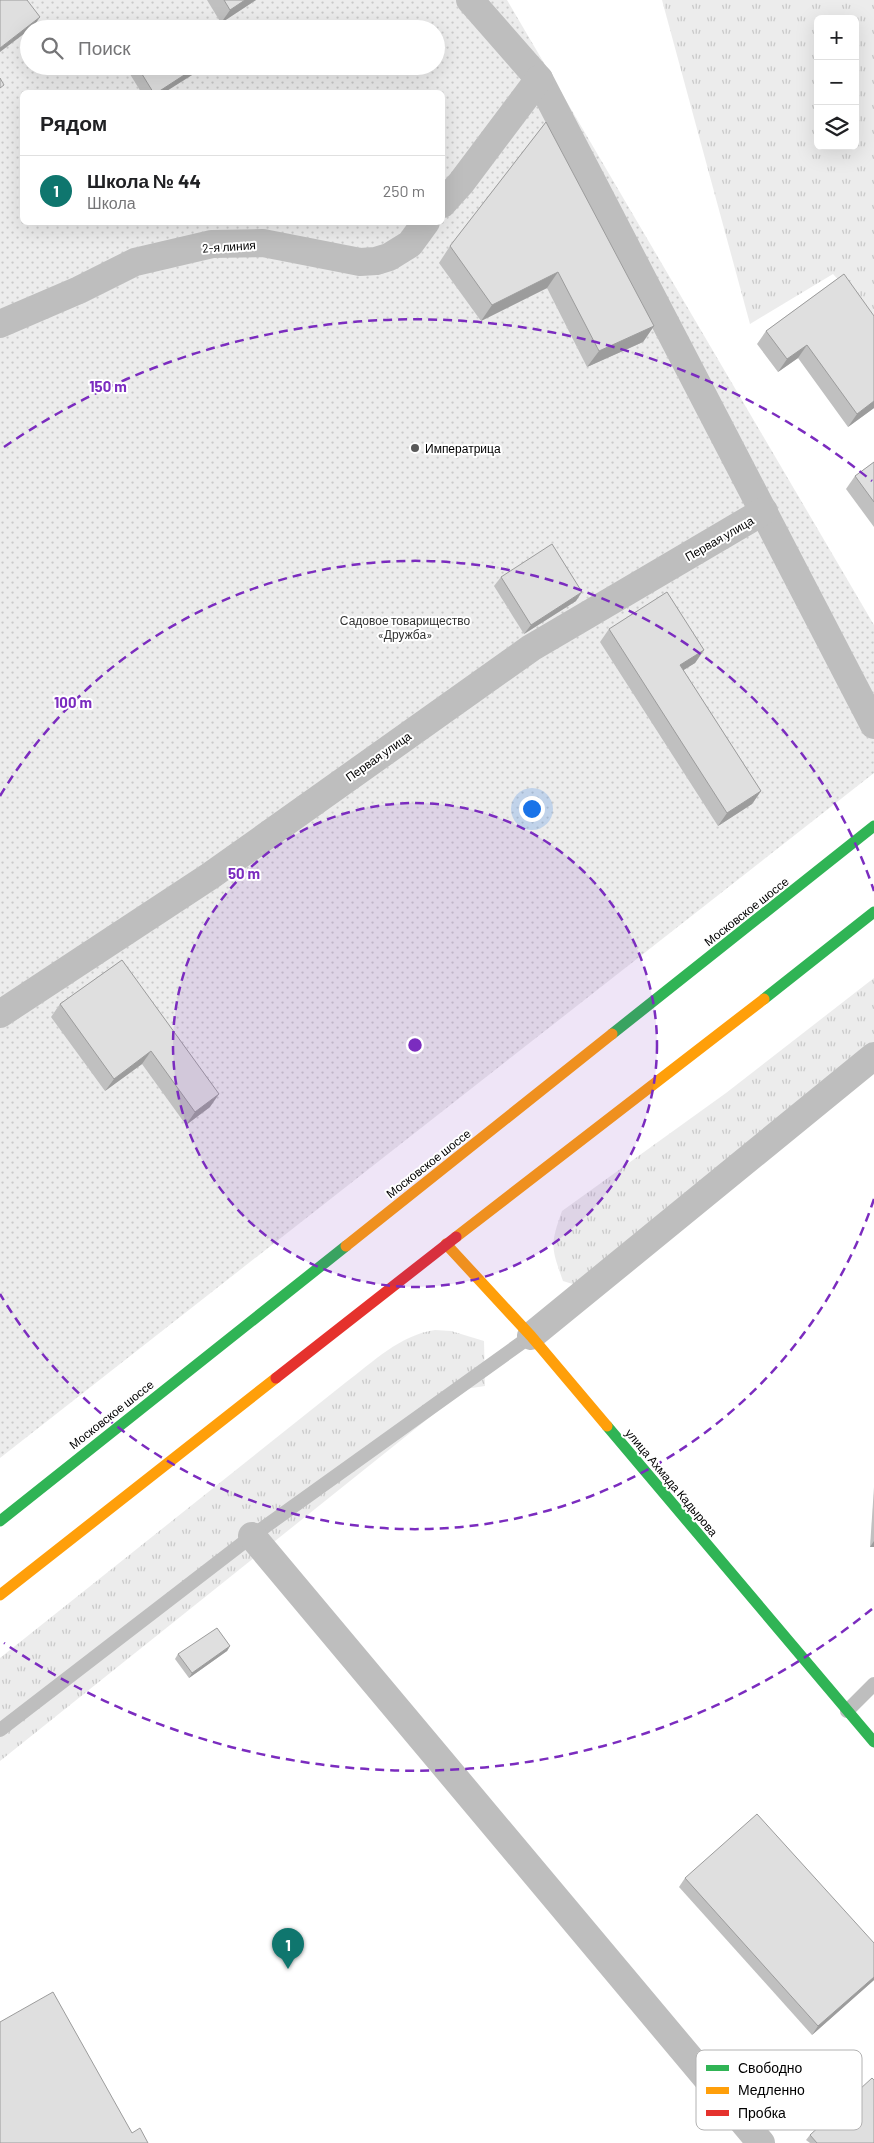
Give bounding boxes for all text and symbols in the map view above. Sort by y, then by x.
map controls [814,15,859,150]
button: + [814,15,859,60]
search box [20,20,445,75]
icon: search [38,34,66,62]
text: Поиск [78,36,131,59]
button: − [814,60,859,105]
button: layers [814,105,859,150]
text: Рядом [40,110,107,135]
text: Школа № 44 [87,169,201,192]
text: 1 [53,181,59,200]
text: 250 m [383,181,425,200]
text: Школа [87,193,136,212]
street label: 2-я линия [202,237,256,255]
text: 150 m [89,377,127,395]
place label: Императрица [425,441,501,456]
marker: Императрица [409,442,421,454]
street label: Первая улица [682,513,757,564]
park label: Садовое товарищество «Дружба» [340,613,470,642]
text: 100 m [54,693,92,711]
street label: Первая улица [343,728,414,785]
your location [519,796,545,822]
text: 50 m [228,864,260,882]
street label: Московское шоссе [701,874,791,948]
centre of rings [406,1036,424,1054]
street label: Московское шоссе [383,1126,473,1200]
street label: Московское шоссе [66,1377,156,1451]
street label: улица Ахмада Кадырова [622,1425,721,1539]
pin: 1 [272,1928,304,1969]
legend [696,2050,862,2130]
text: Свободно [738,2059,803,2076]
text: Медленно [738,2081,805,2098]
text: Пробка [738,2104,786,2121]

